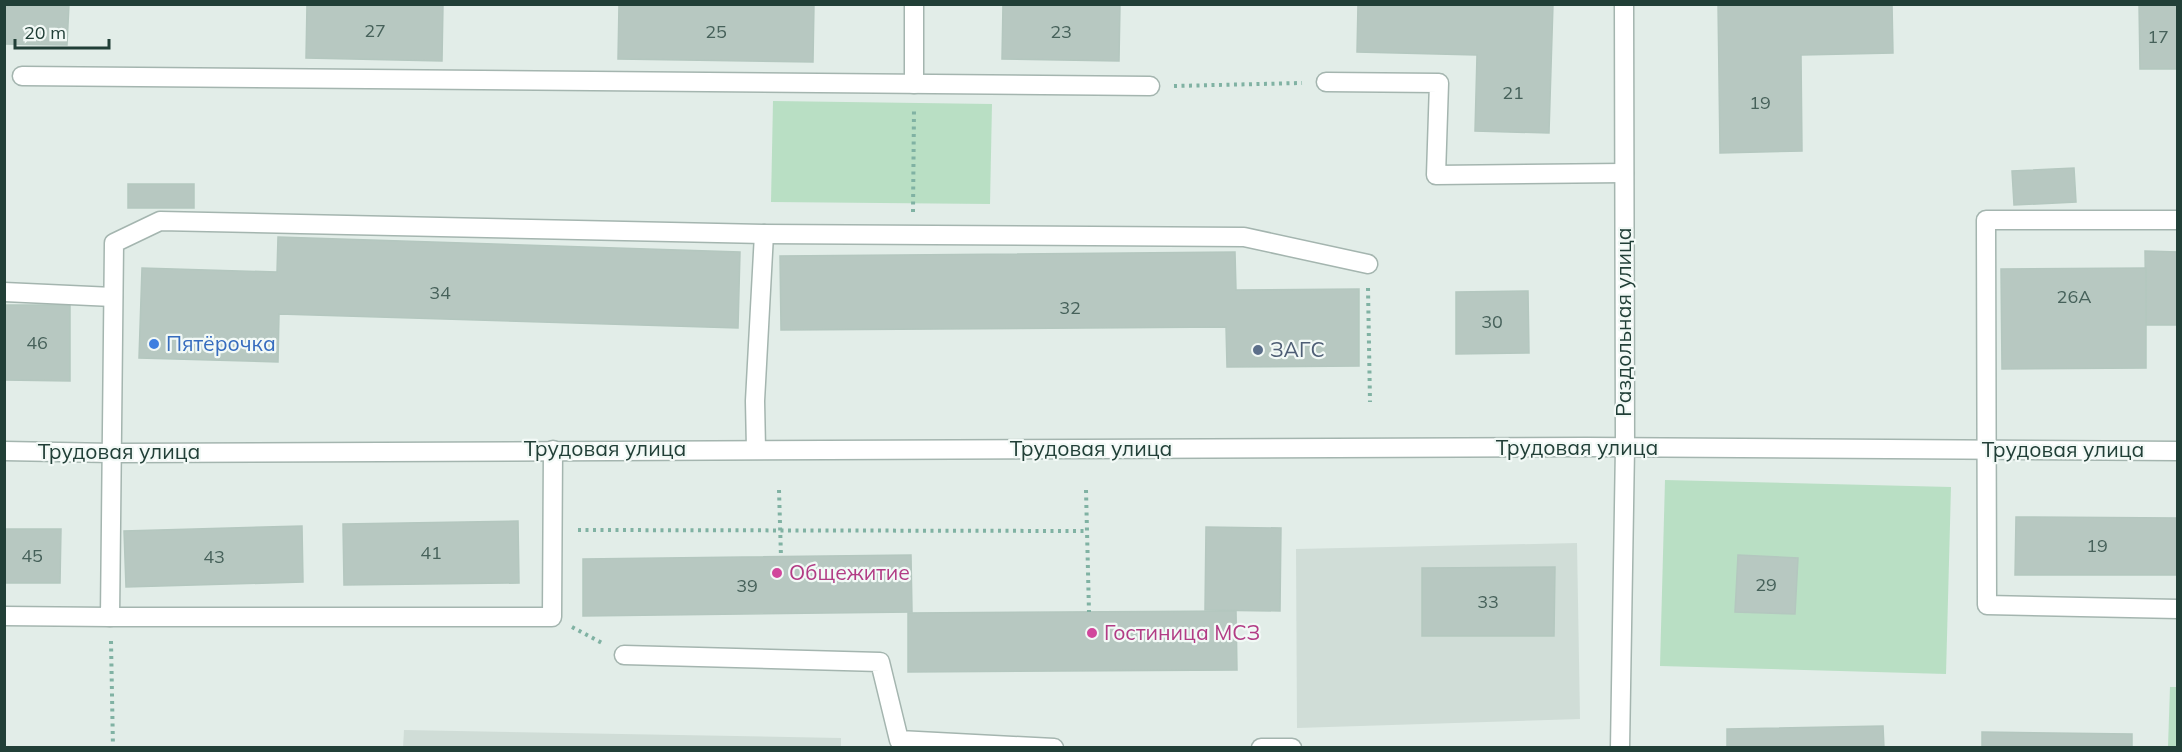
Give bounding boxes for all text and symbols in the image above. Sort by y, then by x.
scale bar [15,12,110,50]
house number: 27 [364,19,386,42]
house number: 25 [705,20,727,43]
house number: 23 [1050,20,1072,43]
text: 20 m [24,21,66,44]
house number: 17 [2147,25,2169,48]
house number: 21 [1502,81,1524,104]
house number: 19 [1749,91,1771,114]
street label: Раздольная улица [1610,227,1636,417]
house number: 34 [429,281,451,304]
house number: 26А [2057,285,2091,308]
house number: 32 [1059,296,1081,319]
house number: 30 [1481,310,1503,333]
place label: Пятёрочка [166,330,276,356]
house number: 46 [26,331,48,354]
place label: ЗАГС [1270,336,1325,362]
marker: Пятёрочка [147,337,161,351]
marker: ЗАГС [1251,343,1265,357]
street label: Трудовая улица [1496,434,1658,460]
street label: Трудовая улица [524,435,686,461]
street label: Трудовая улица [1010,435,1172,461]
street label: Трудовая улица [1982,436,2144,462]
street label: Трудовая улица [38,438,200,464]
house number: 19 [2086,534,2108,557]
house number: 41 [420,541,442,564]
house number: 45 [21,544,43,567]
house number: 43 [203,545,225,568]
place label: Общежитие [789,559,910,585]
marker: Общежитие [770,566,784,580]
house number: 29 [1755,573,1777,596]
house number: 39 [736,574,758,597]
house number: 33 [1477,590,1499,613]
place label: Гостиница МСЗ [1104,619,1260,645]
marker: Гостиница МСЗ [1085,626,1099,640]

